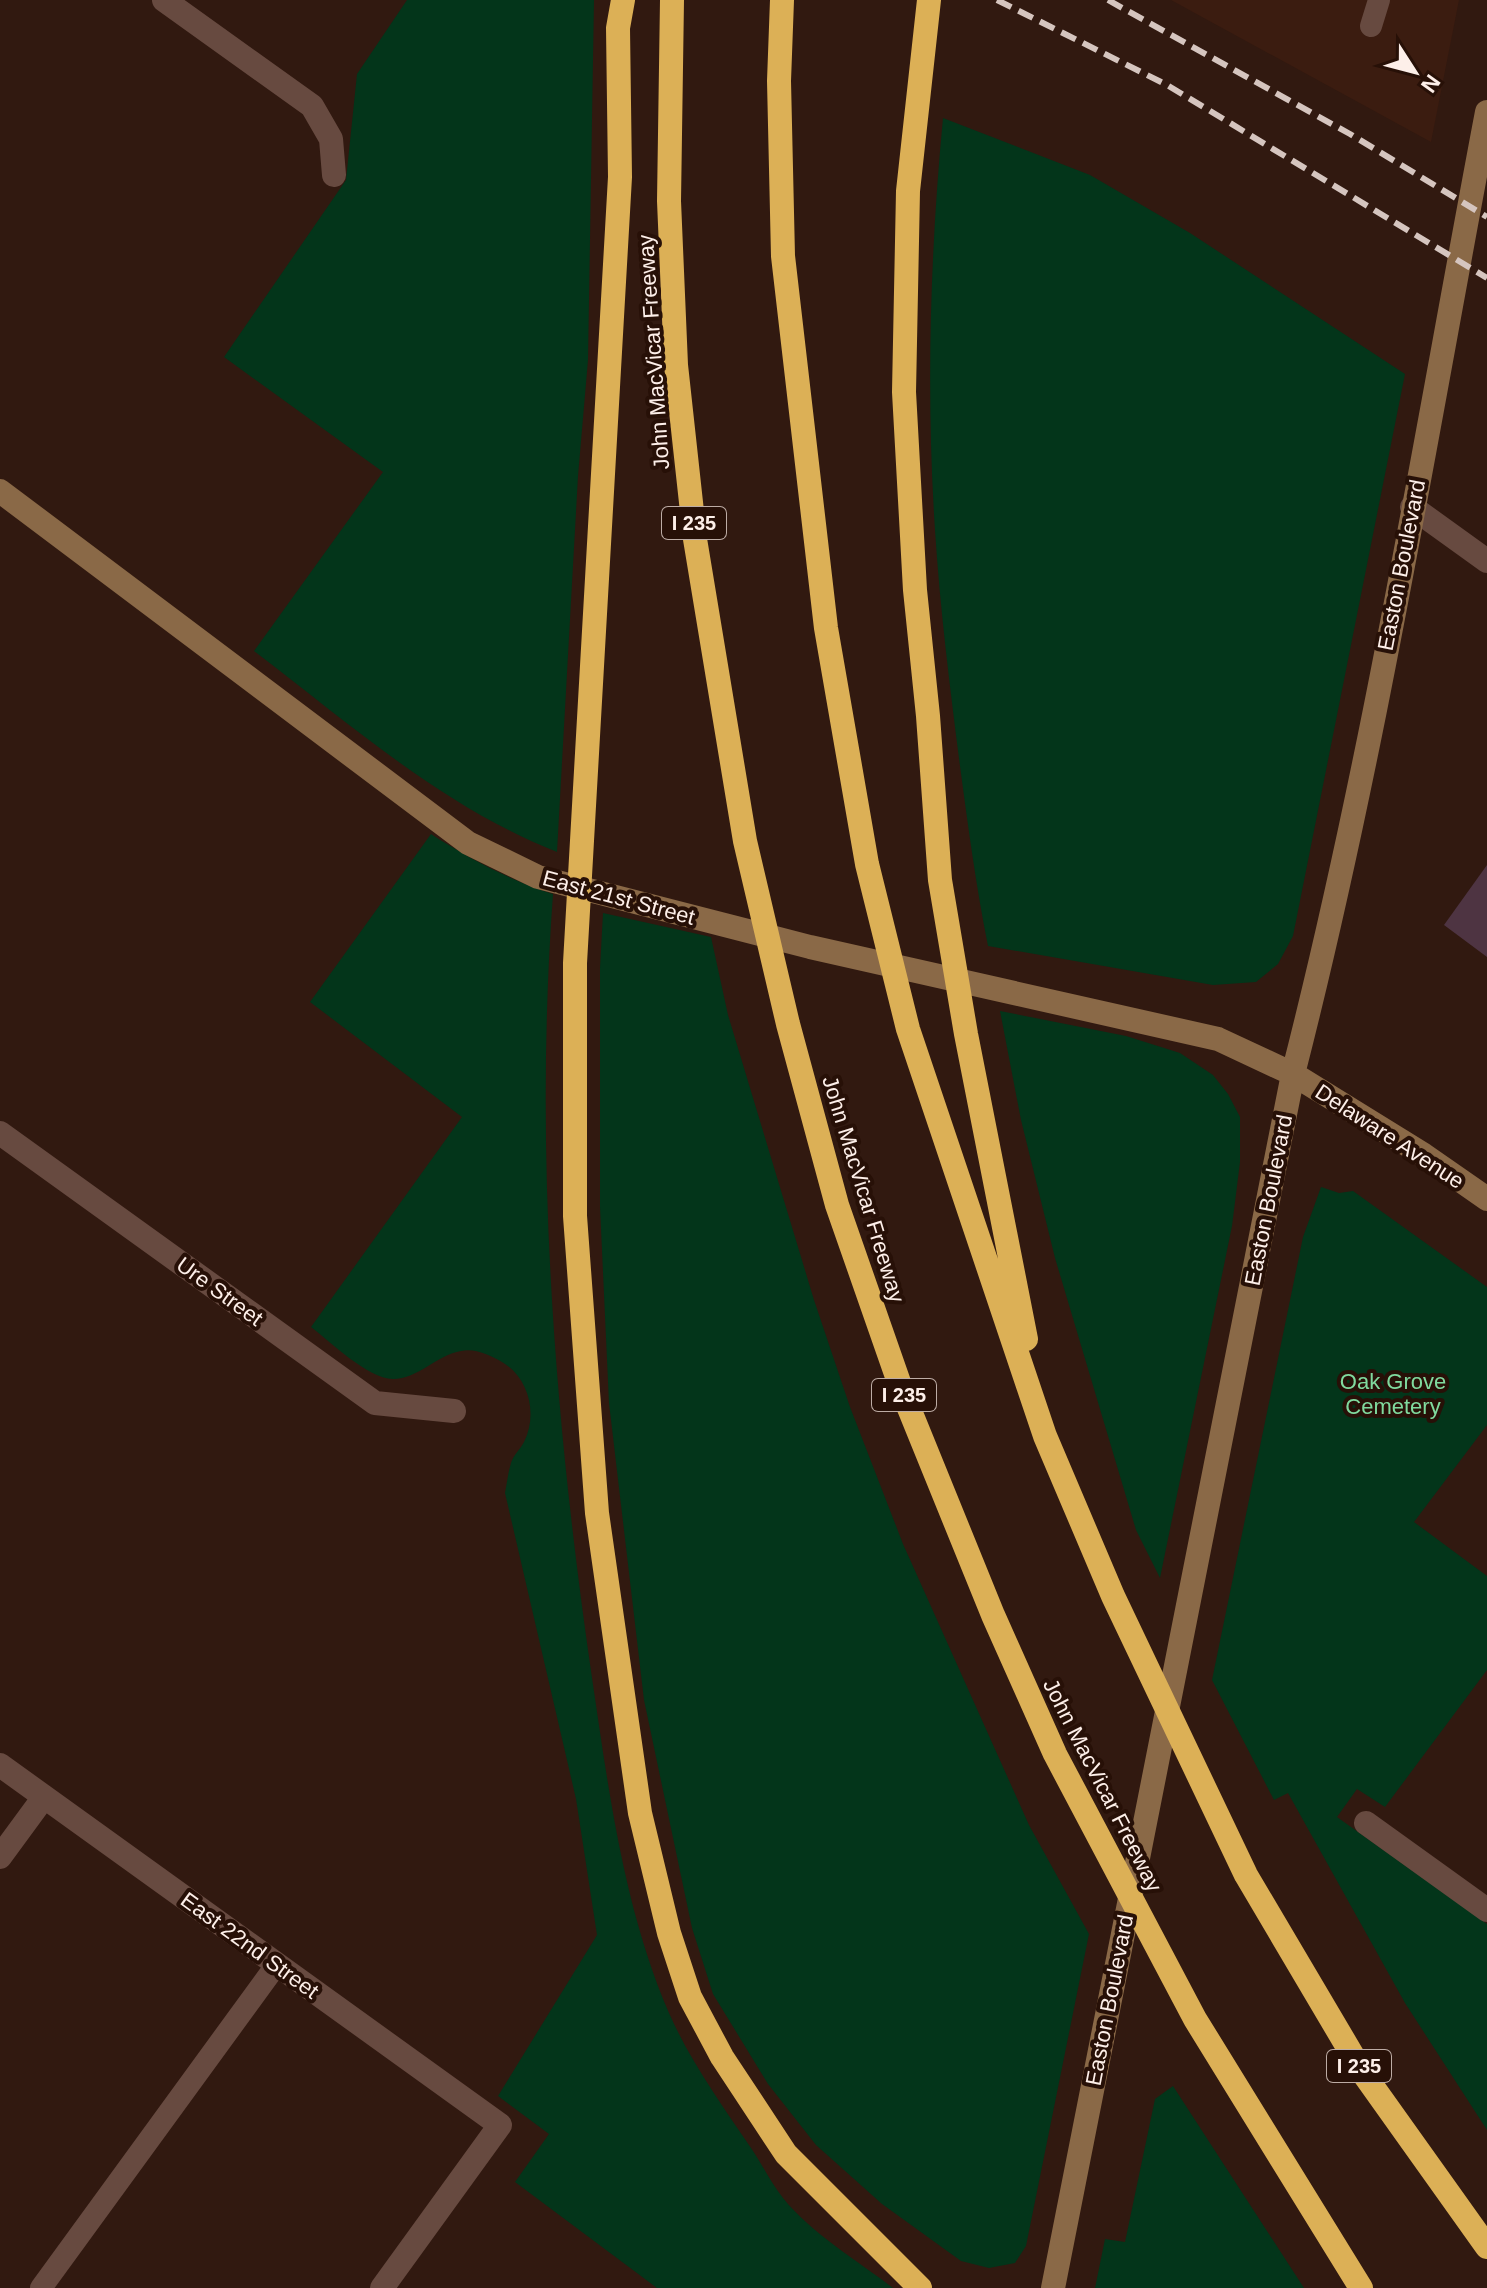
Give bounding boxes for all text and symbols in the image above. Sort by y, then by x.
north arrow [1375,32,1455,112]
text: N [1416,70,1446,97]
street label: John MacVicar Freeway [633,234,674,470]
street label: Easton Boulevard [1373,477,1430,653]
road number: I 235 [662,507,726,539]
street label: East 21st Street [540,865,698,930]
street label: John MacVicar Freeway [817,1073,910,1305]
street label: Delaware Avenue [1311,1079,1469,1194]
street label: Easton Boulevard [1240,1112,1297,1288]
street label: Ure Street [172,1252,268,1331]
park label: Oak Grove Cemetery [1340,1369,1446,1419]
road number: I 235 [872,1379,936,1411]
street label: John MacVicar Freeway [1038,1675,1167,1896]
street label: East 22nd Street [176,1887,323,2004]
street label: Easton Boulevard [1081,1912,1138,2088]
road number: I 235 [1327,2050,1391,2082]

